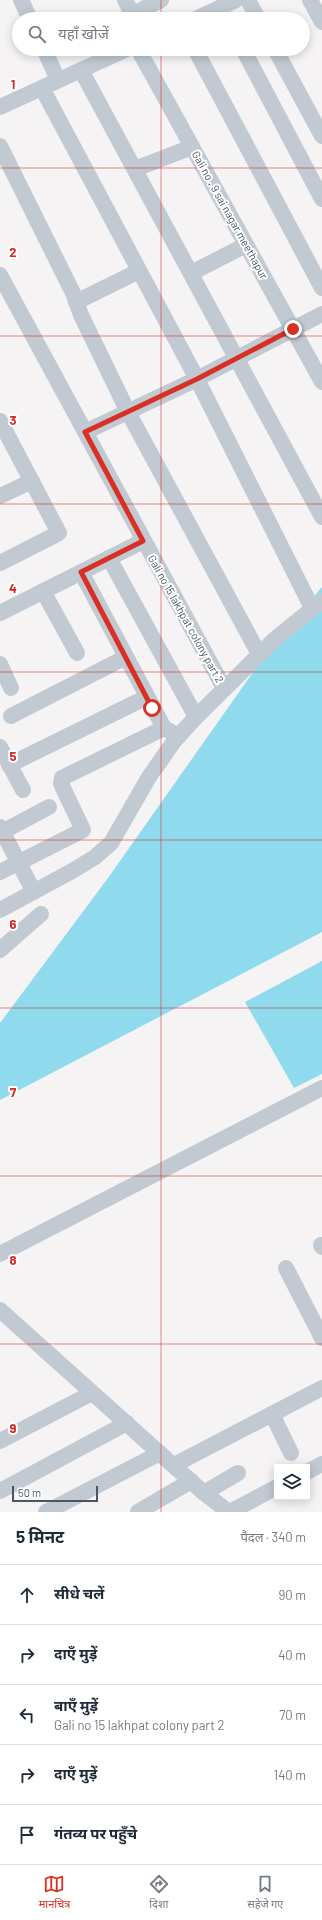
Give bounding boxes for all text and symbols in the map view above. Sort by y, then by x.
search box [12,12,310,56]
icon: search [26,23,48,45]
text: यहाँ खोजें [58,24,109,42]
text: 1 [11,76,15,92]
street label: Gali no . 9 sai nagar meethapur [190,148,271,281]
text: 2 [9,244,17,260]
route end [284,320,302,338]
text: 3 [9,412,17,428]
street label: Gali no 15 lakhpat colony part 2 [146,553,227,685]
text: 4 [9,580,17,596]
route start [143,699,161,717]
text: 5 [9,748,17,764]
text: 6 [10,916,17,932]
text: 7 [10,1084,17,1100]
text: 8 [9,1252,17,1268]
text: 9 [10,1420,17,1436]
map controls [274,1464,310,1500]
button: layers [274,1464,310,1500]
scale bar [12,1484,98,1503]
text: 50 m [18,1486,41,1499]
text: 5 मिनट [16,1526,64,1546]
text: पैदल · 340 m [240,1529,306,1545]
icon: ahead [16,1584,38,1606]
text: सीधे चलें [54,1584,104,1602]
text: 90 m [279,1587,306,1603]
icon: right [16,1644,38,1666]
text: दाएँ मुड़ें [54,1644,97,1662]
text: 40 m [278,1647,306,1663]
text: बाएँ मुड़ें [54,1696,98,1714]
icon: left [16,1704,38,1726]
text: 70 m [279,1707,306,1723]
text: Gali no 15 lakhpat colony part 2 [54,1717,225,1733]
icon: right [16,1764,38,1786]
text: दाएँ मुड़ें [54,1764,97,1782]
text: 140 m [274,1767,306,1783]
icon: arrive [16,1824,38,1846]
text: गंतव्य पर पहुँचे [54,1824,137,1842]
tab: मानचित्र [39,1873,70,1912]
tab: दिशा [148,1873,170,1912]
tab: सहेजे गए [247,1873,283,1912]

